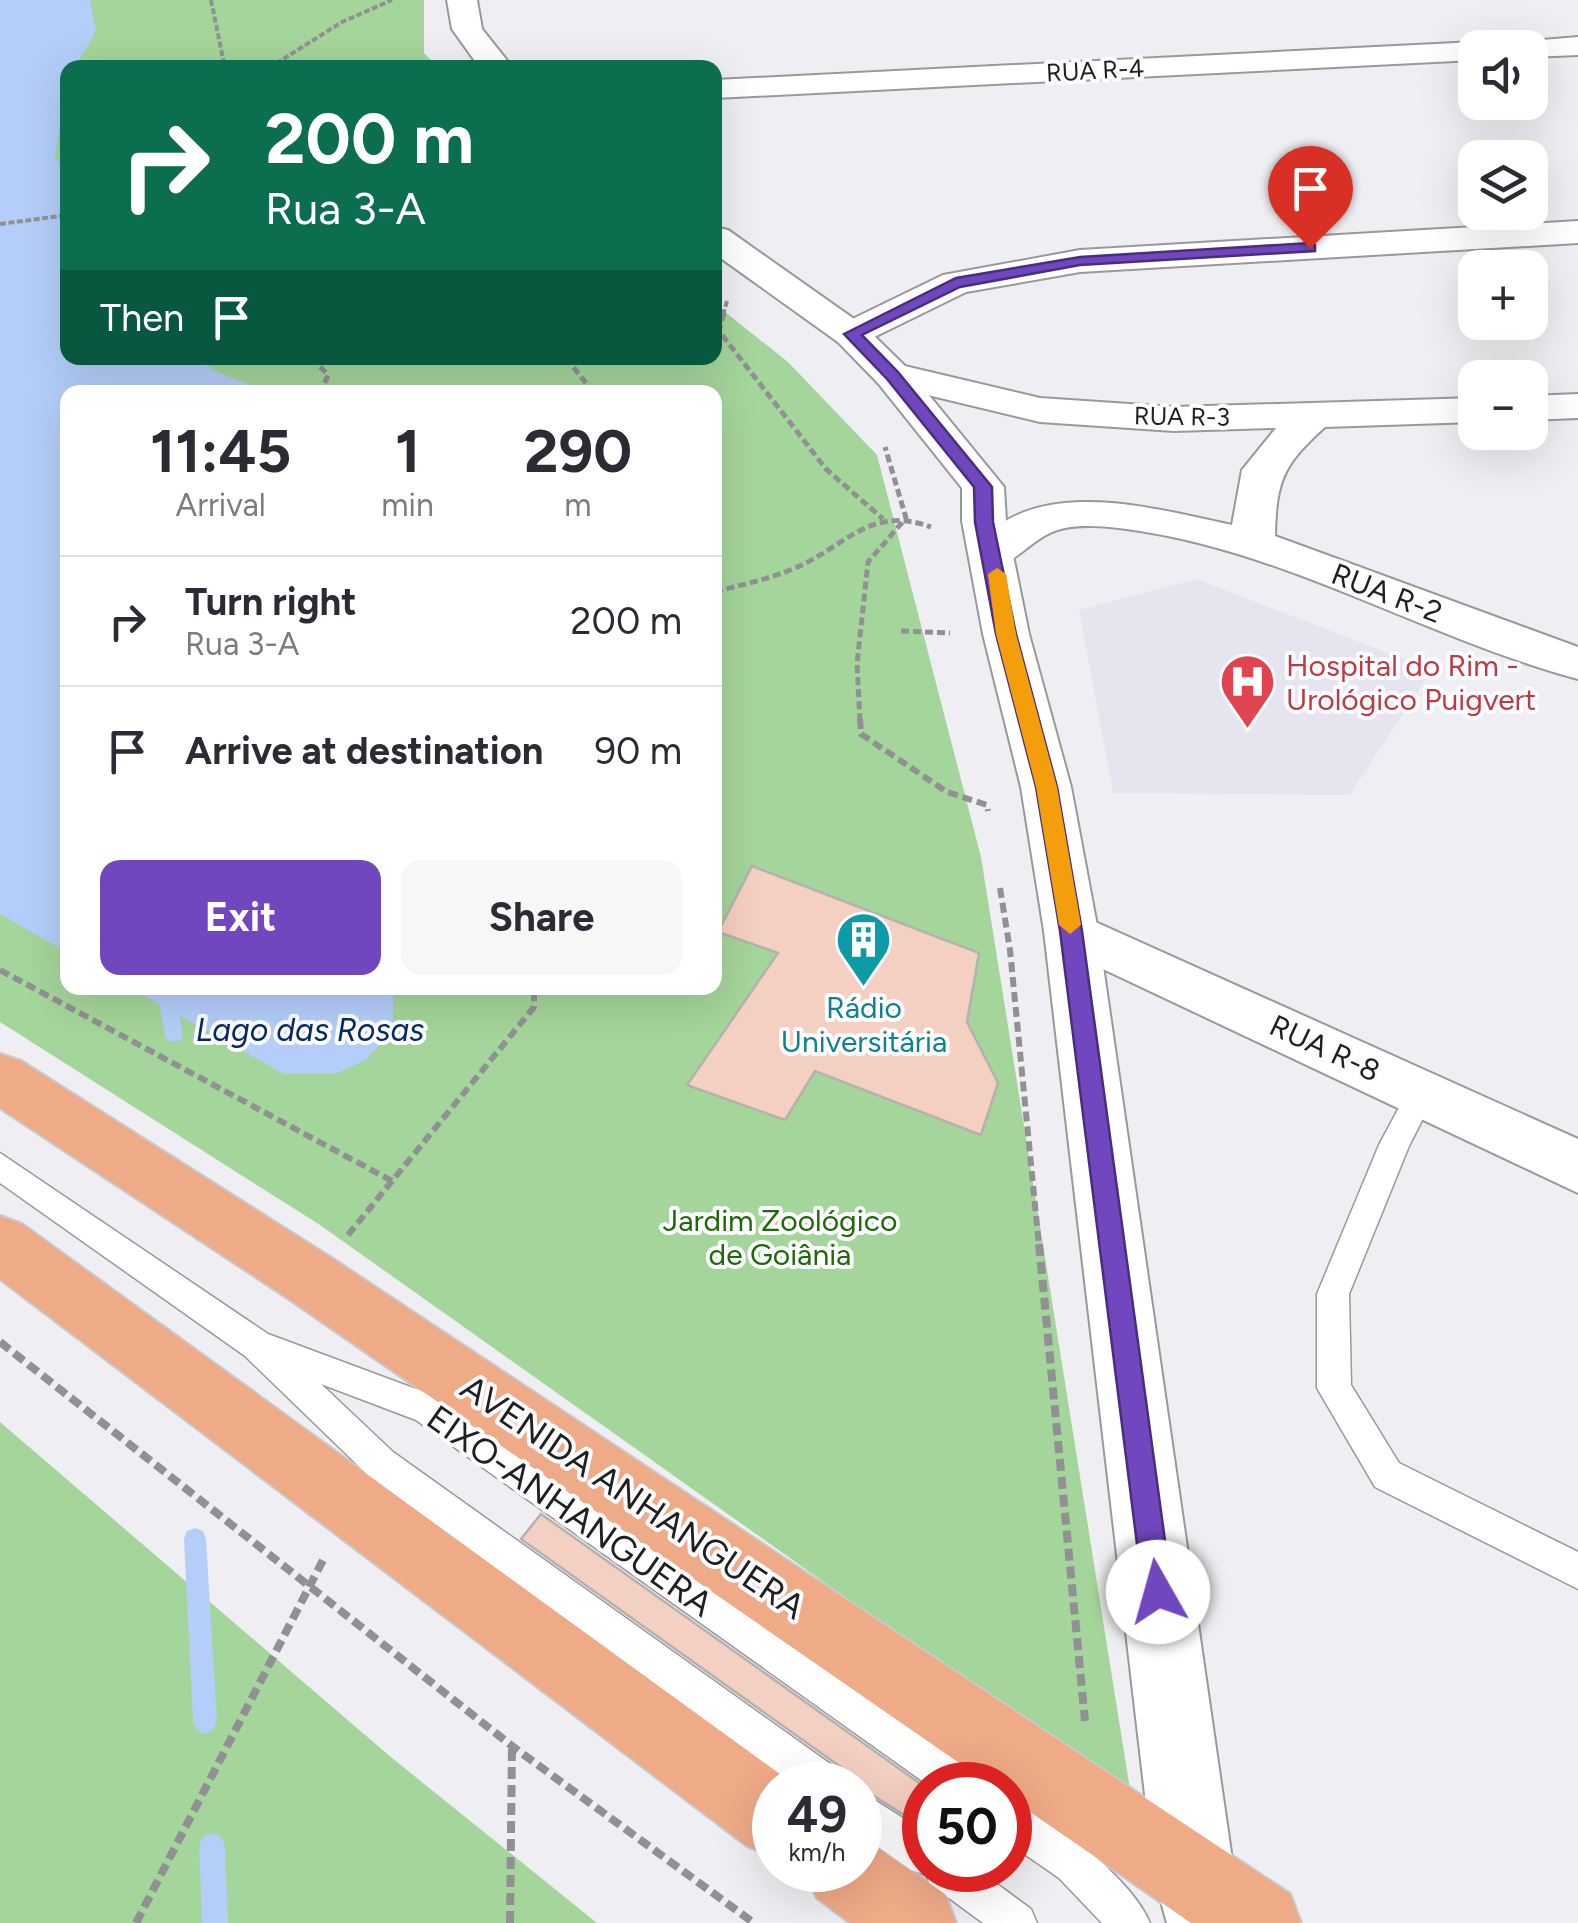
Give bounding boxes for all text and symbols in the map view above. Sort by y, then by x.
map controls [1458,30,1548,450]
button: sound [1458,30,1548,120]
street label: RUA R-4 [1045,52,1145,88]
text: 200 m [265,96,474,181]
icon: right [100,100,230,230]
button: layers [1458,140,1548,230]
pin [1268,146,1353,249]
icon: arrive [1283,161,1338,216]
text: Rua 3-A [265,181,426,235]
button: + [1458,250,1548,340]
icon: arrive [204,290,259,345]
text: Then [100,295,184,341]
button: − [1458,360,1548,450]
street label: RUA R-3 [1134,400,1230,432]
text: 11:45 [150,415,291,487]
text: 1 [395,415,420,487]
text: 290 [524,415,632,487]
text: Arrival [175,486,266,524]
text: min [381,486,434,524]
text: m [564,486,592,524]
street label: RUA R-2 [1326,555,1448,631]
text: Turn right [185,579,357,625]
icon: right [100,594,155,649]
text: 200 m [570,598,682,644]
text: Rua 3-A [185,625,300,663]
place label: Hospital do Rim - Urológico Puigvert [1286,647,1536,718]
hospital icon: Hospital do Rim - Urológico Puigvert [1217,652,1277,731]
icon: arrive [100,724,155,779]
text: Arrive at destination [185,728,543,774]
text: 90 m [594,728,682,774]
button: Exit [100,860,381,975]
button: Share [401,860,682,975]
building icon: Rádio Universitária [834,909,894,988]
place label: Rádio Universitária [781,989,947,1060]
street label: RUA R-8 [1264,1006,1386,1090]
water label: Lago das Rosas [196,1011,424,1049]
park label: Jardim Zoológico de Goiânia [663,1202,897,1273]
street label: AVENIDA ANHANGUERA [453,1366,813,1628]
street label: EIXO-ANHANGUERA [419,1397,721,1626]
position arrow [1106,1540,1210,1644]
speed limit sign: 50 [902,1762,1032,1892]
text: 49 [787,1784,847,1845]
text: km/h [788,1837,846,1867]

